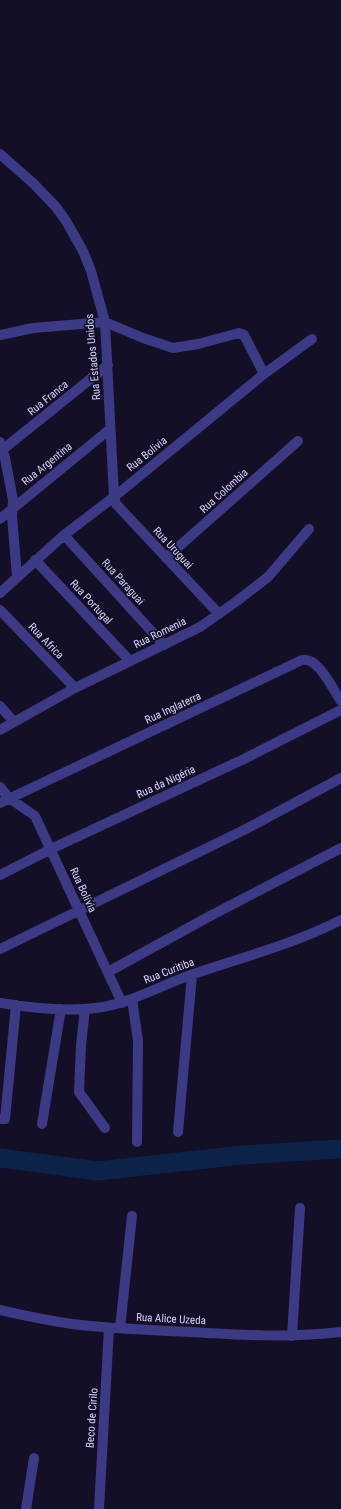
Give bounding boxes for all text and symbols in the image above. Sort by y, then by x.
street label: Rua Estados Unidos [83,313,103,401]
street label: Rua Franca [25,378,71,418]
street label: Rua Bolivia [124,434,170,474]
street label: Rua Argentina [19,440,75,488]
street label: Rua Colombia [197,466,251,516]
street label: Rua Uruguai [150,524,196,572]
street label: Rua Paraguai [99,556,147,608]
street label: Rua Portugal [67,577,115,627]
street label: Rua Romenia [132,615,188,651]
street label: Rua Africa [26,620,66,662]
street label: Rua Inglaterra [143,689,203,727]
street label: Rua da Nigéria [135,763,197,801]
street label: Rua Bolívia [67,865,99,915]
street label: Rua Curitiba [142,955,196,987]
street label: Rua Alice Uzeda [136,1311,206,1327]
street label: Beco de Cirilo [83,1387,101,1448]

